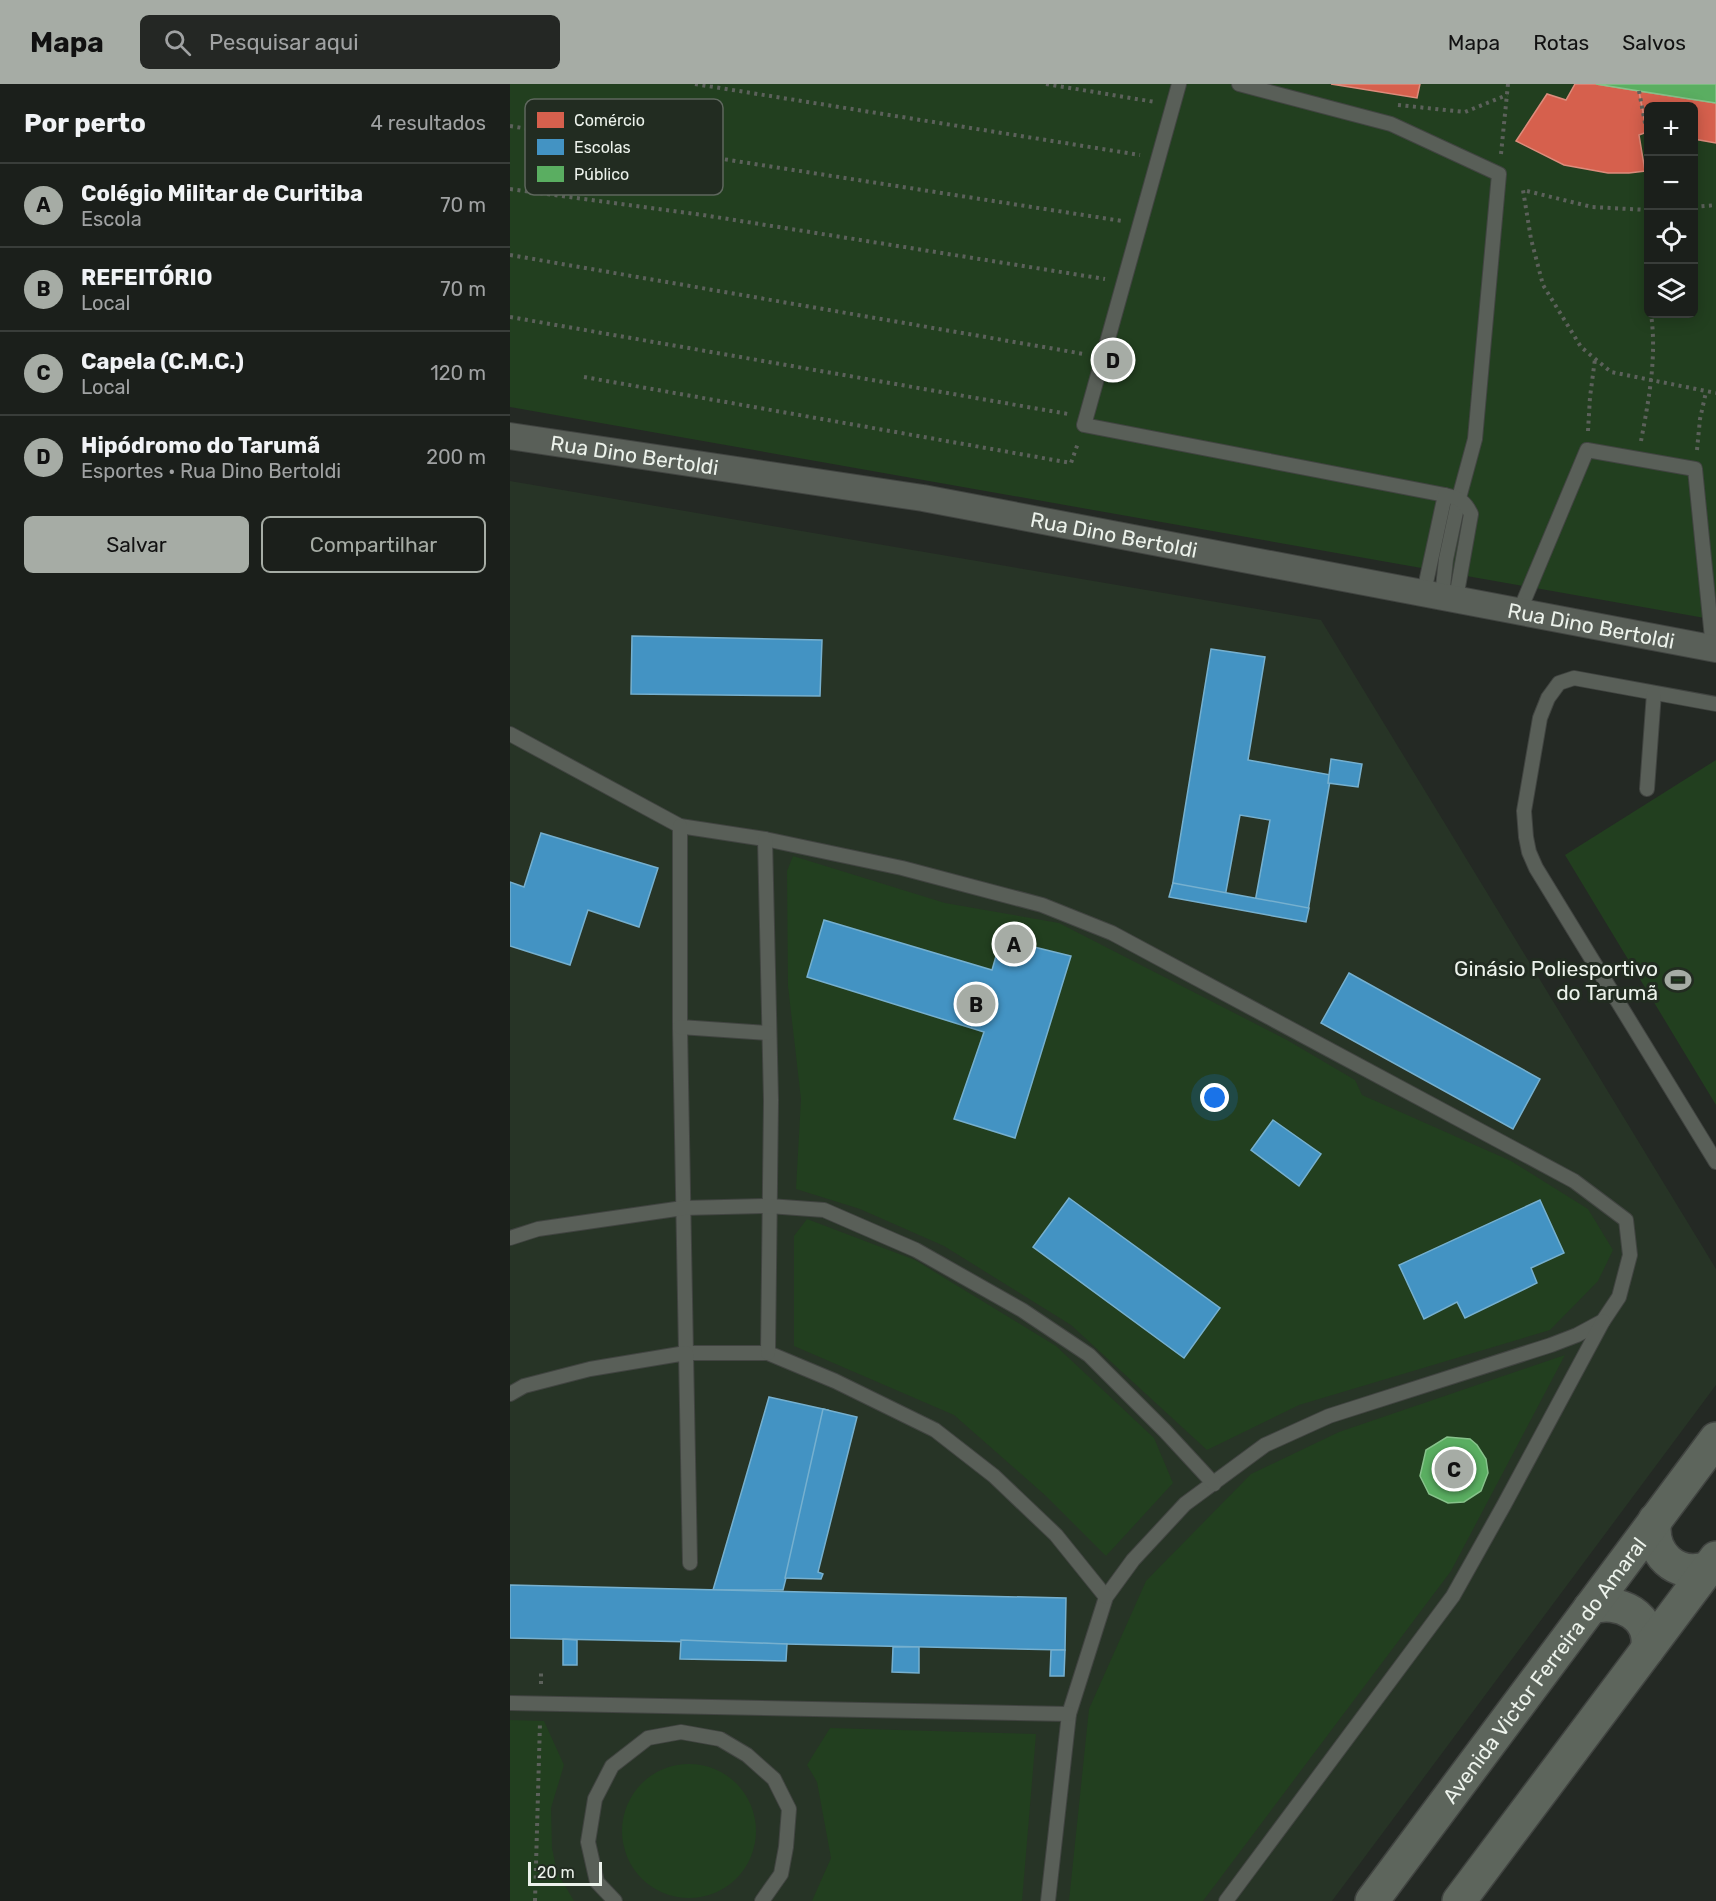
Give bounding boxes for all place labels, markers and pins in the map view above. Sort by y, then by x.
pin: D [1094,338,1132,382]
pin: A [994,922,1034,966]
place label: Ginásio Poliesportivo do Tarumã [1454,956,1658,1005]
sports icon: Ginásio Poliesportivo do Tarumã [1663,965,1693,995]
pin: B [956,982,996,1026]
pin: C [1434,1446,1474,1492]

